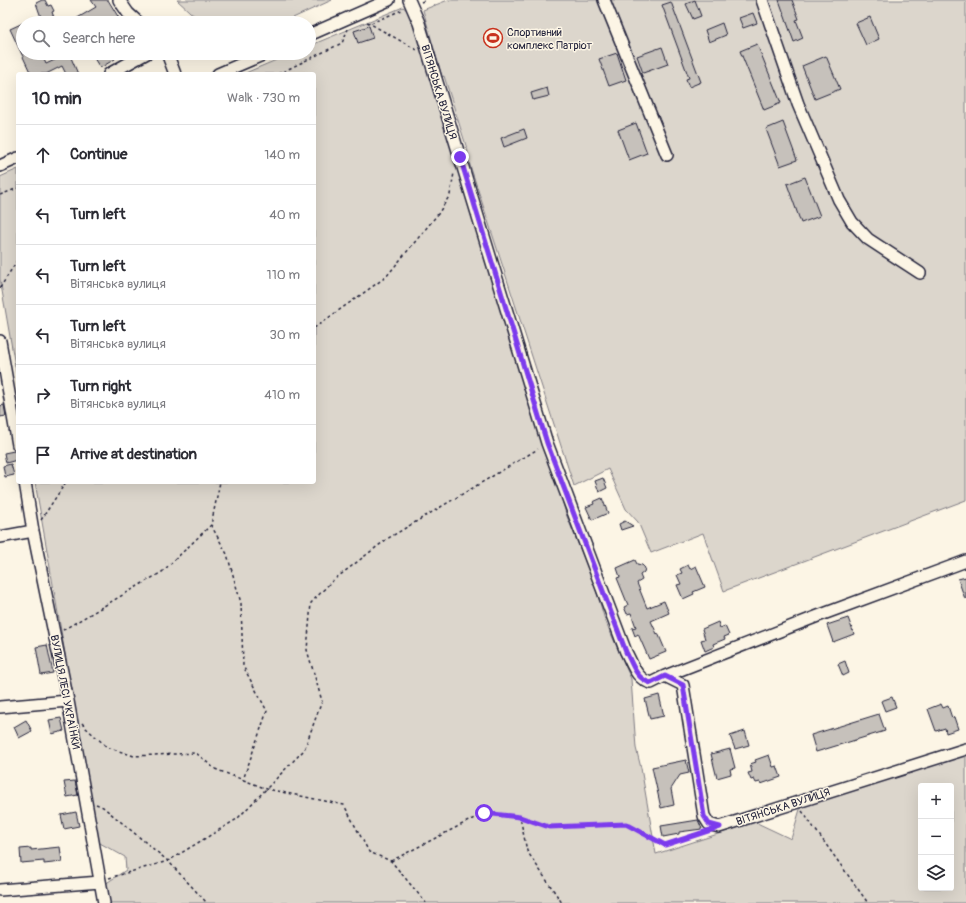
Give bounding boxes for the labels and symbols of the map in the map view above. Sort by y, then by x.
place label: Спортивний комплекс Патріот [507,26,593,52]
sports icon: Спортивний комплекс Патріот [482,27,504,49]
street label: ВІТЯНСЬКА ВУЛИЦЯ [418,43,460,141]
route end [451,148,469,166]
street label: ВУЛИЦЯ ЛЕСІ УКРАЇНКИ [48,634,83,751]
street label: ВІТЯНСЬКА ВУЛИЦЯ [734,786,832,828]
route start [475,804,493,822]

